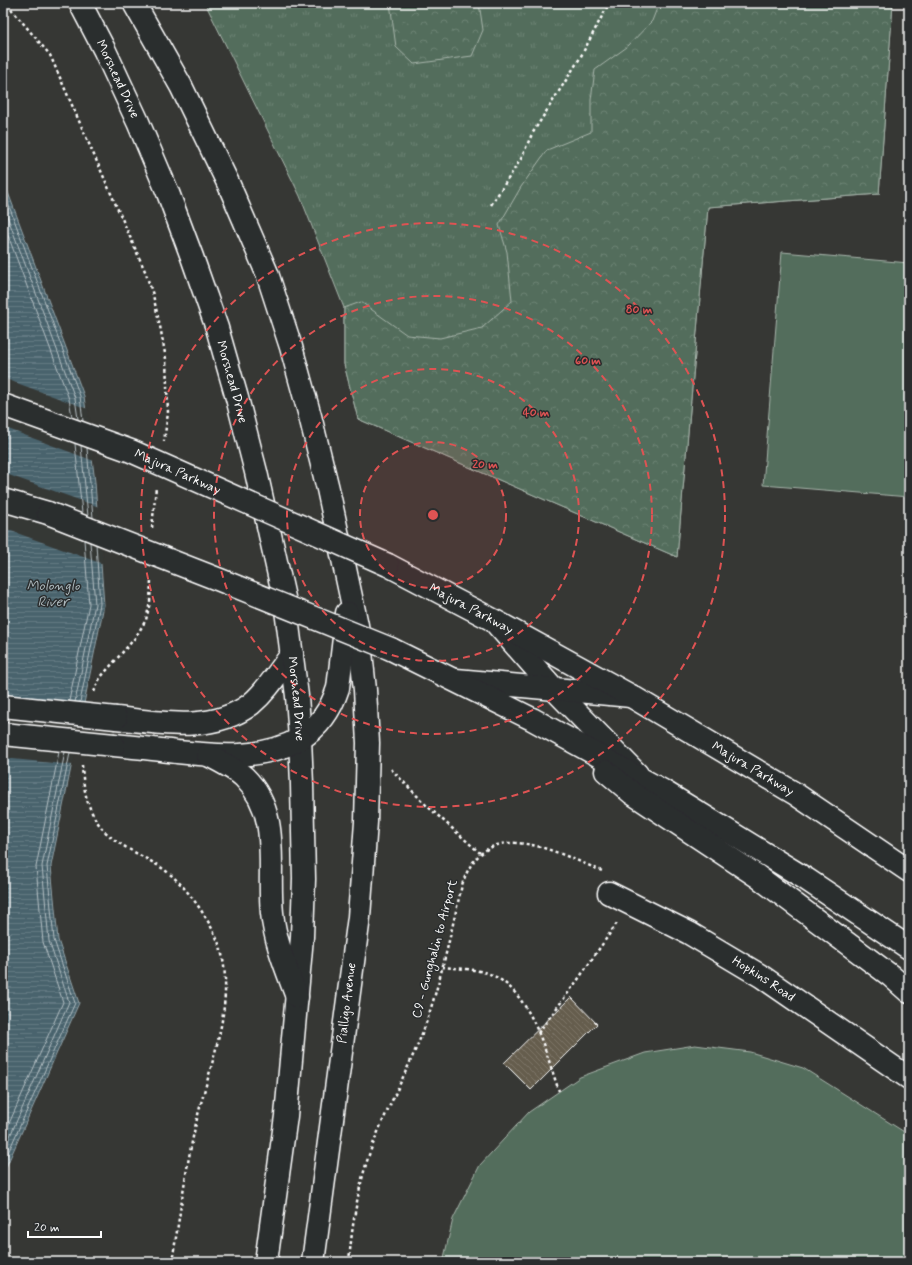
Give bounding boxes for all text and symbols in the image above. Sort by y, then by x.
street label: Morshead Drive [92,37,144,121]
text: 80 m [626,302,653,318]
street label: Morshead Drive [213,339,252,425]
text: 60 m [575,353,601,369]
text: 40 m [523,405,550,421]
street label: Majura Parkway [132,445,224,498]
text: 20 m [472,457,498,473]
centre of rings [426,508,440,522]
water label: Molonglo River [26,577,80,611]
street label: Majura Parkway [426,580,517,638]
street label: Morshead Drive [284,656,309,742]
street label: Majura Parkway [709,737,798,800]
street label: C9 - Gunghalin to Airport [408,877,463,1021]
street label: Hopkins Road [729,952,799,1006]
street label: Pialligo Avenue [334,962,360,1044]
scale bar [28,1213,101,1239]
text: 20 m [34,1220,60,1236]

